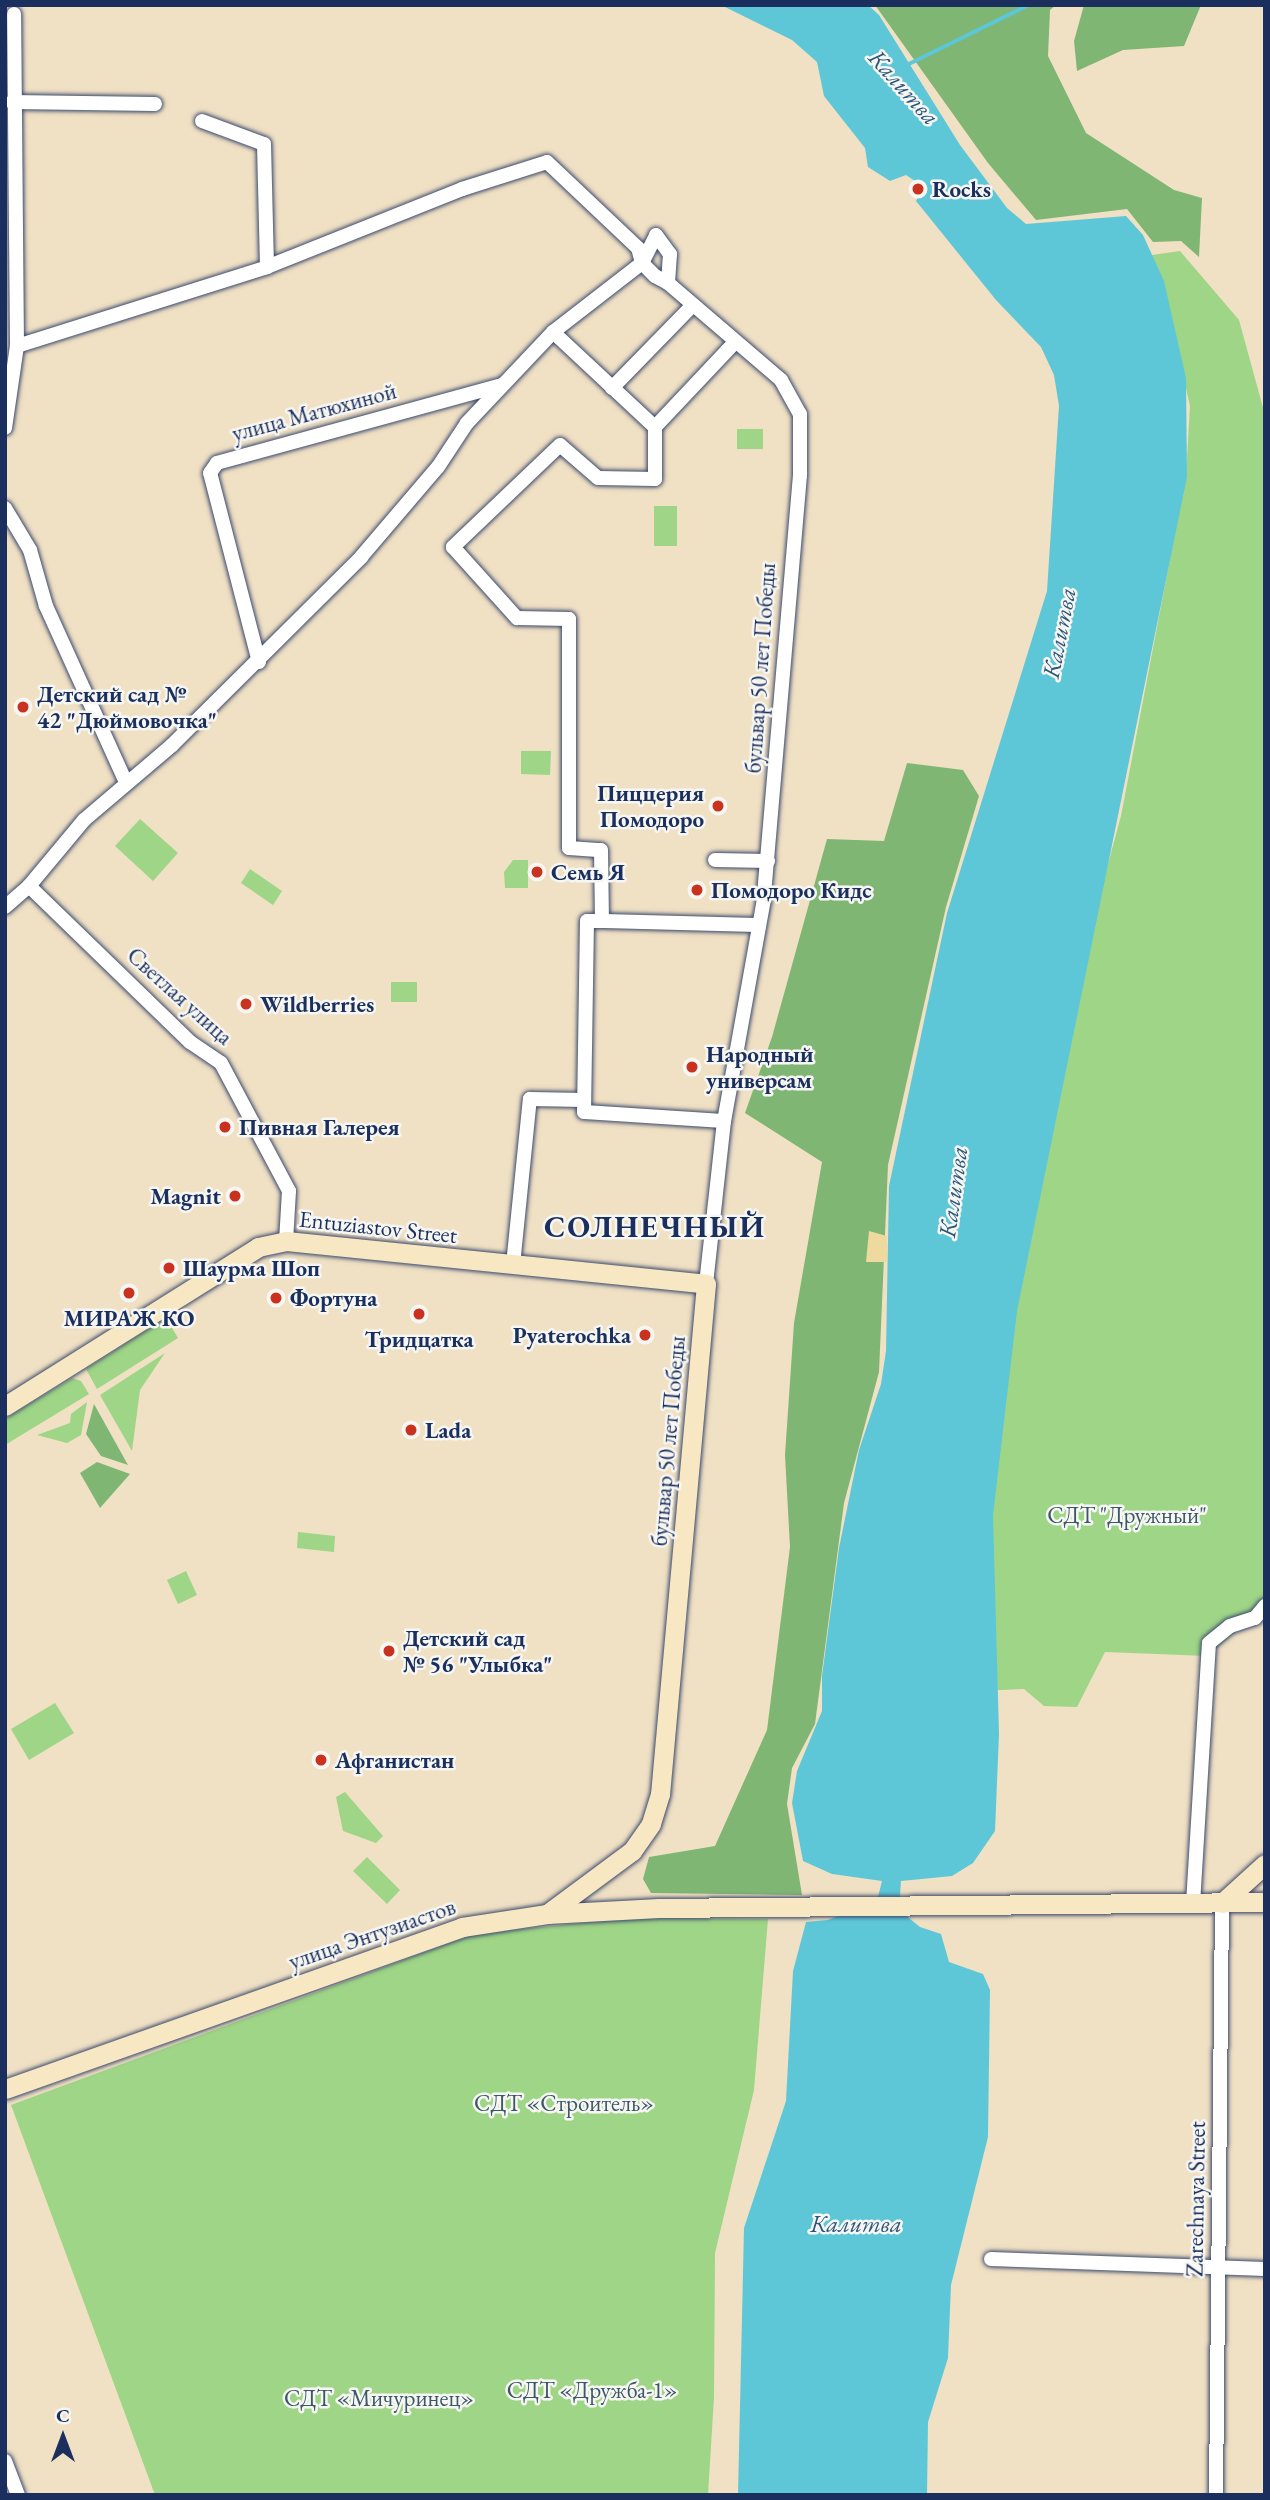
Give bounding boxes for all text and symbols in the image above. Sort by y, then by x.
water label: Калитва [863,43,945,131]
place label: Rocks [932,175,991,203]
marker: Rocks [910,181,926,197]
street label: улица Матюхиной [229,377,399,447]
street label: бульвар 50 лет Победы [739,562,781,774]
water label: Калитва [1036,585,1082,681]
place label: Детский сад № 42 "Дюймовочка" [37,680,217,734]
marker: Детский сад № 42 "Дюймовочка" [15,699,31,715]
place label: Пиццерия Помодоро [597,779,704,833]
marker: Пиццерия Помодоро [710,798,726,814]
place label: Семь Я [551,858,625,886]
marker: Семь Я [529,864,545,880]
place label: Помодоро Кидс [711,876,872,904]
marker: Помодоро Кидс [689,882,705,898]
street label: Светлая улица [121,941,239,1051]
place label: Wildberries [260,990,374,1018]
marker: Wildberries [238,996,254,1012]
place label: Народный универсам [706,1040,814,1094]
marker: Народный универсам [684,1059,700,1075]
place label: Пивная Галерея [239,1113,400,1141]
marker: Пивная Галерея [217,1119,233,1135]
water label: Калитва [932,1145,974,1239]
place label: Magnit [150,1182,221,1210]
marker: Magnit [227,1188,243,1204]
street label: Entuziastov Street [298,1205,458,1249]
district label: СОЛНЕЧНЫЙ [545,1209,765,1245]
place label: Шаурма Шоп [183,1254,320,1282]
marker: Шаурма Шоп [161,1260,177,1276]
place label: Фортуна [290,1284,377,1312]
marker: МИРАЖ КО [121,1285,137,1301]
marker: Фортуна [268,1290,284,1306]
place label: МИРАЖ КО [63,1304,195,1332]
marker: Тридцатка [411,1306,427,1322]
place label: Pyaterochka [513,1321,631,1349]
place label: Тридцатка [364,1325,474,1353]
marker: Pyaterochka [637,1327,653,1343]
street label: бульвар 50 лет Победы [645,1335,691,1547]
place label: Lada [425,1416,471,1444]
marker: Lada [403,1422,419,1438]
park label: СДТ "Дружный" [1047,1501,1207,1529]
place label: Детский сад № 56 "Улыбка" [403,1624,553,1678]
marker: Детский сад № 56 "Улыбка" [381,1643,397,1659]
place label: Афганистан [335,1746,454,1774]
marker: Афганистан [313,1752,329,1768]
street label: улица Энтузиастов [285,1893,459,1975]
park label: СДТ «Строитель» [474,2089,654,2117]
street label: Zarechnaya Street [1181,2121,1211,2277]
water label: Калитва [810,2210,902,2238]
park label: СДТ «Дружба-1» [507,2376,677,2404]
park label: СДТ «Мичуринец» [284,2384,474,2412]
north arrow [28,2402,98,2472]
text: С [56,2403,70,2428]

